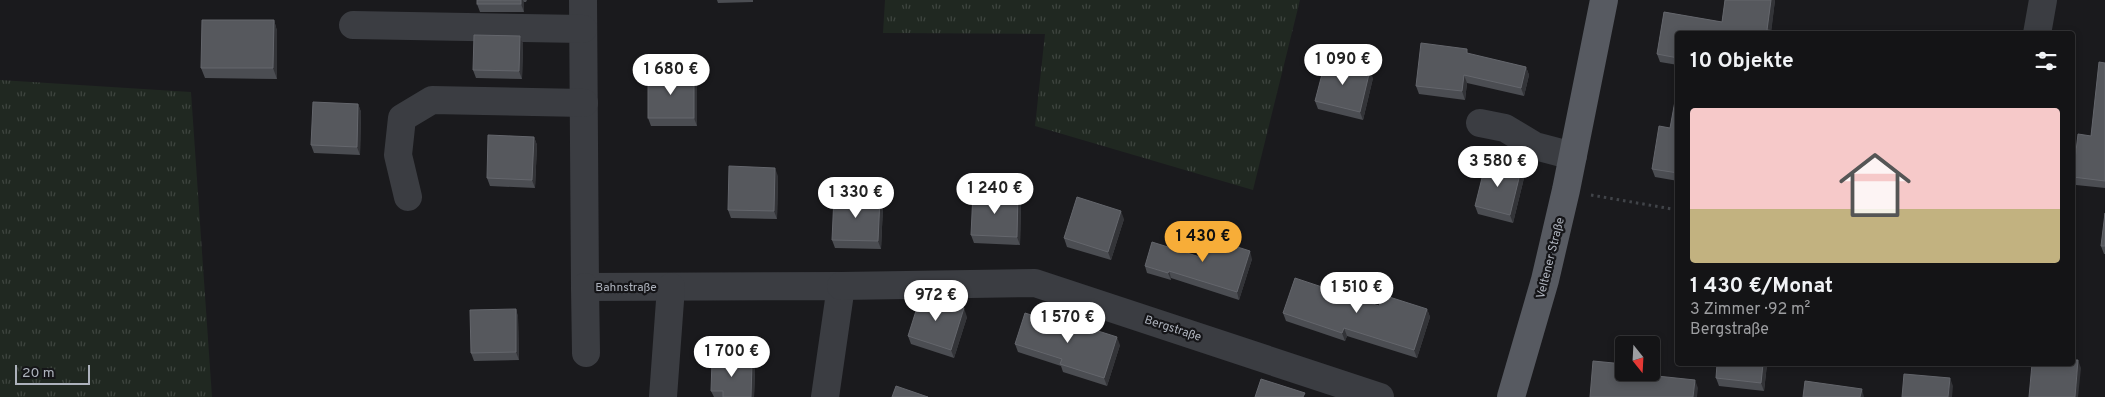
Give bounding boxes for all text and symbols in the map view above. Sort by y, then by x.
pin: 1 090 € [1297,44,1389,86]
icon: filters [2032,47,2060,75]
text: 10 Objekte [1690,48,1794,75]
text: 1 090 € [1315,50,1371,70]
pin: 1 680 € [625,54,717,96]
text: 1 680 € [644,60,698,80]
icon: home [1830,140,1920,230]
pin: 3 580 € [1452,146,1544,188]
text: 3 580 € [1469,152,1527,172]
pin: 1 240 € [949,172,1041,215]
pin: 1 330 € [810,176,902,219]
text: 1 240 € [967,179,1023,199]
text: 1 330 € [829,183,883,203]
street label: Veltener Straße [1533,216,1569,301]
pin: 1 430 € [1157,220,1249,263]
text: 1 430 € [1176,227,1230,247]
pin: 1 510 € [1311,272,1403,314]
text: 1 430 €/Monat [1690,273,1833,300]
text: 1 510 € [1331,278,1383,298]
street label: Bahnstraße [595,280,657,296]
pin: 972 € [901,280,971,322]
text: 972 € [915,286,957,306]
text: 3 Zimmer · 92 m² [1690,300,1810,320]
pin: 1 570 € [1022,302,1114,344]
text: 1 570 € [1041,308,1095,328]
street label: Bergstraße [1142,312,1203,346]
text: Bergstraße [1690,320,1769,340]
pin: 1 700 € [686,336,778,378]
north arrow [1615,336,1660,381]
map controls [1615,336,1660,381]
text: 1 700 € [705,342,759,362]
scale bar [15,362,90,385]
text: 20 m [22,365,55,382]

